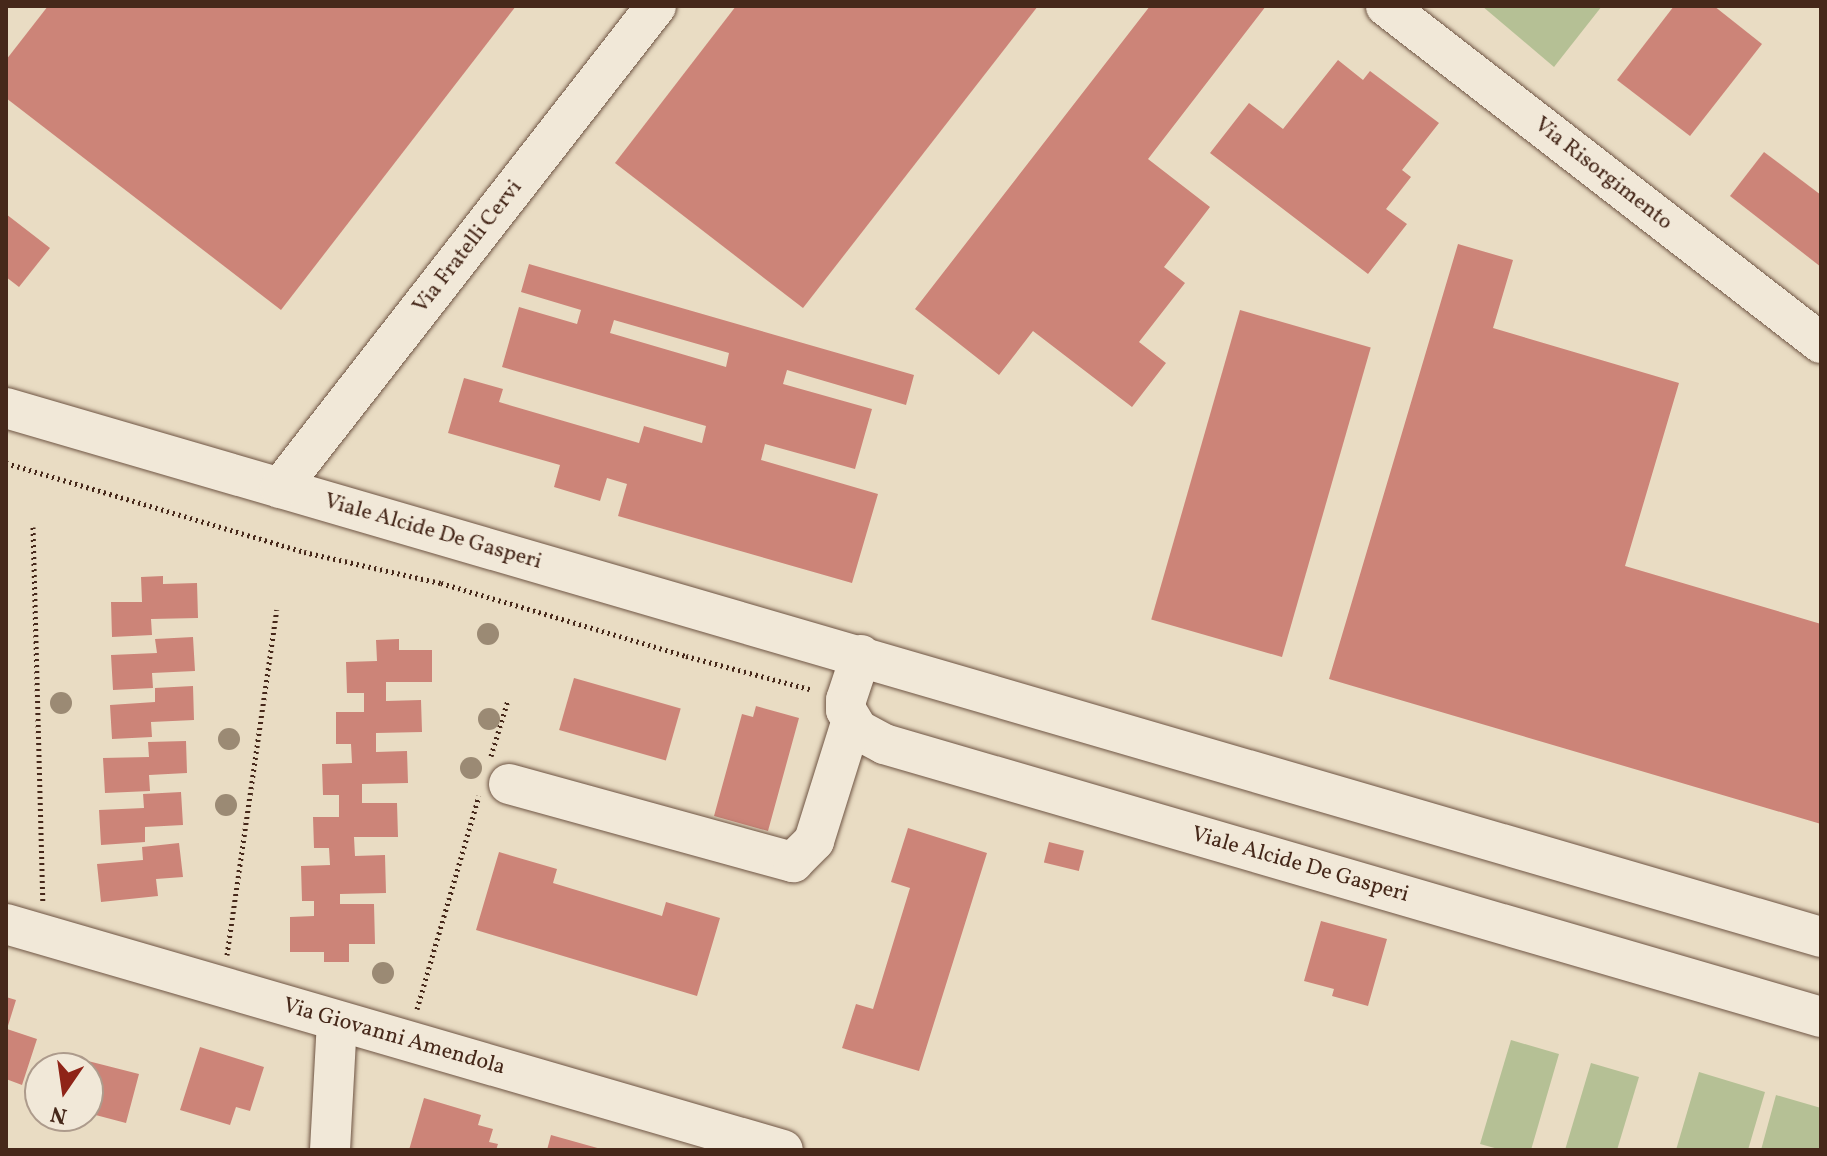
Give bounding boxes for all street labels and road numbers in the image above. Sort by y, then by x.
street label: Via Risorgimento [1529,112,1677,236]
street label: Via Fratelli Cervi [408,175,528,319]
street label: Viale Alcide De Gasperi [321,488,545,576]
street label: Viale Alcide De Gasperi [1188,821,1412,909]
street label: Via Giovanni Amendola [280,993,508,1081]

